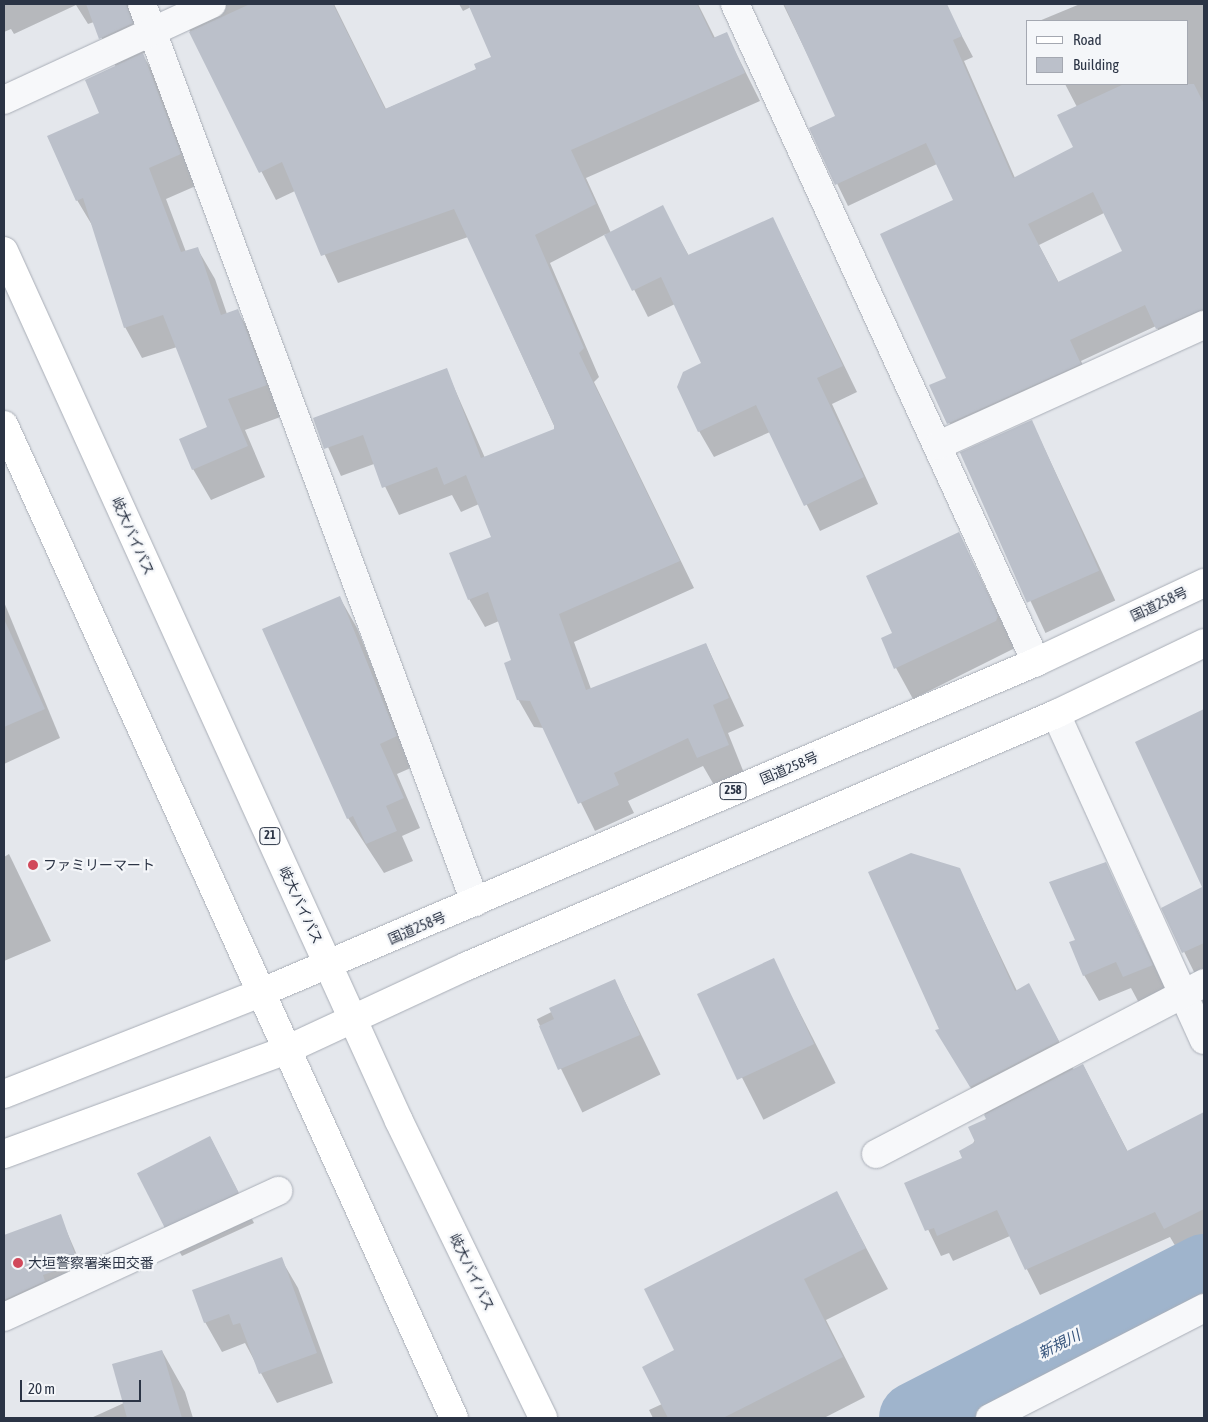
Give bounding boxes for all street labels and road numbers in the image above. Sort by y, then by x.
street label: 岐大バイパス [108,494,158,578]
street label: 国道258号 [1127,583,1191,625]
street label: 国道258号 [757,748,821,788]
road number: 258 [719,781,747,800]
road number: 21 [259,826,281,846]
street label: 岐大バイパス [276,863,326,947]
street label: 国道258号 [385,908,449,948]
street label: 岐大バイパス [446,1231,498,1313]

